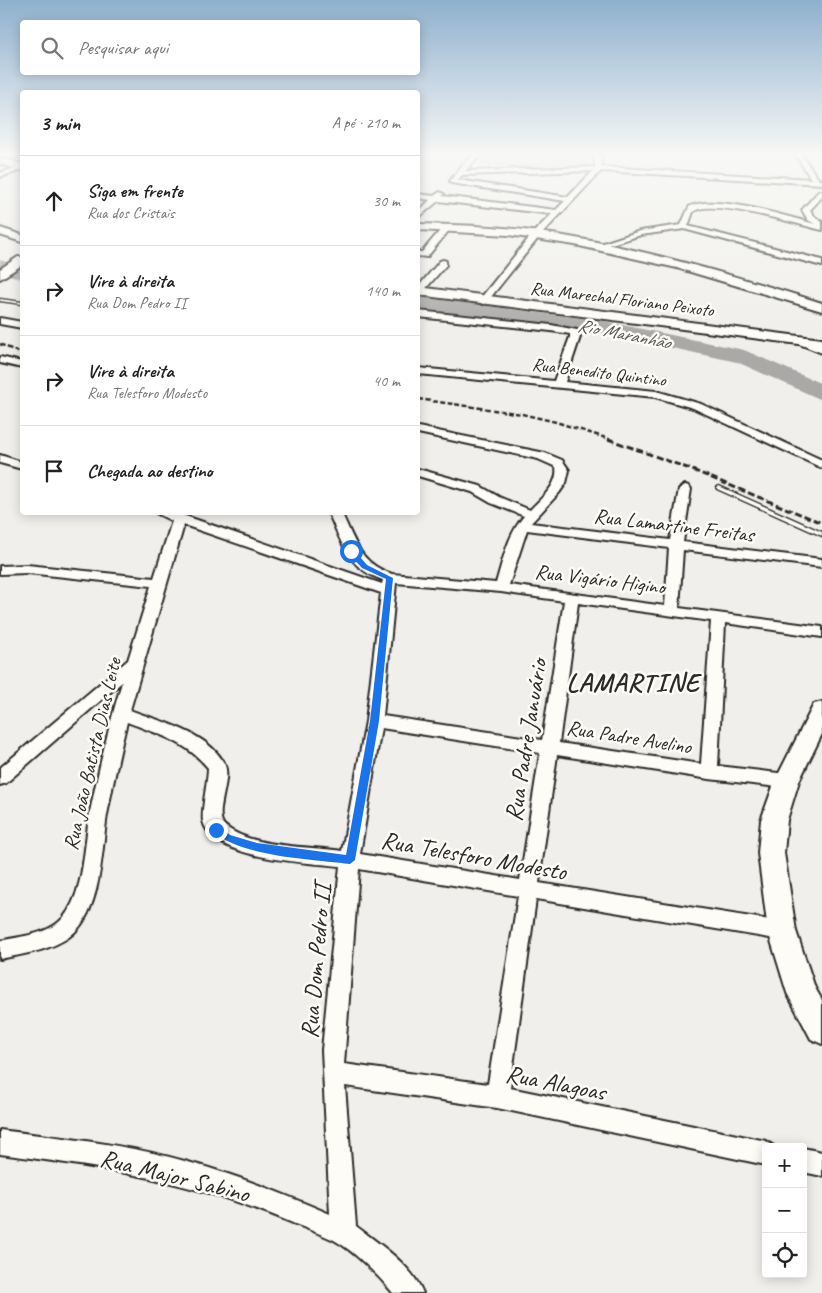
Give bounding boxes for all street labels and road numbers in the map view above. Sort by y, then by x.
street label: Rua Marechal Floriano Peixoto [529,277,717,321]
street label: Rua Benedito Quintino [531,353,669,391]
street label: Rua Lamartine Freitas [593,502,757,548]
street label: Rua Vigário Higino [533,558,669,600]
street label: Rua João Batista Dias Leite [57,654,127,853]
street label: Rua Padre Januário [497,654,555,823]
street label: Rua Padre Avelino [565,714,695,760]
street label: Rua Telesforo Modesto [379,824,570,888]
street label: Rua Dom Pedro II [293,877,339,1040]
street label: Rua Alagoas [503,1058,611,1109]
street label: Rua Major Sabino [97,1142,254,1210]

